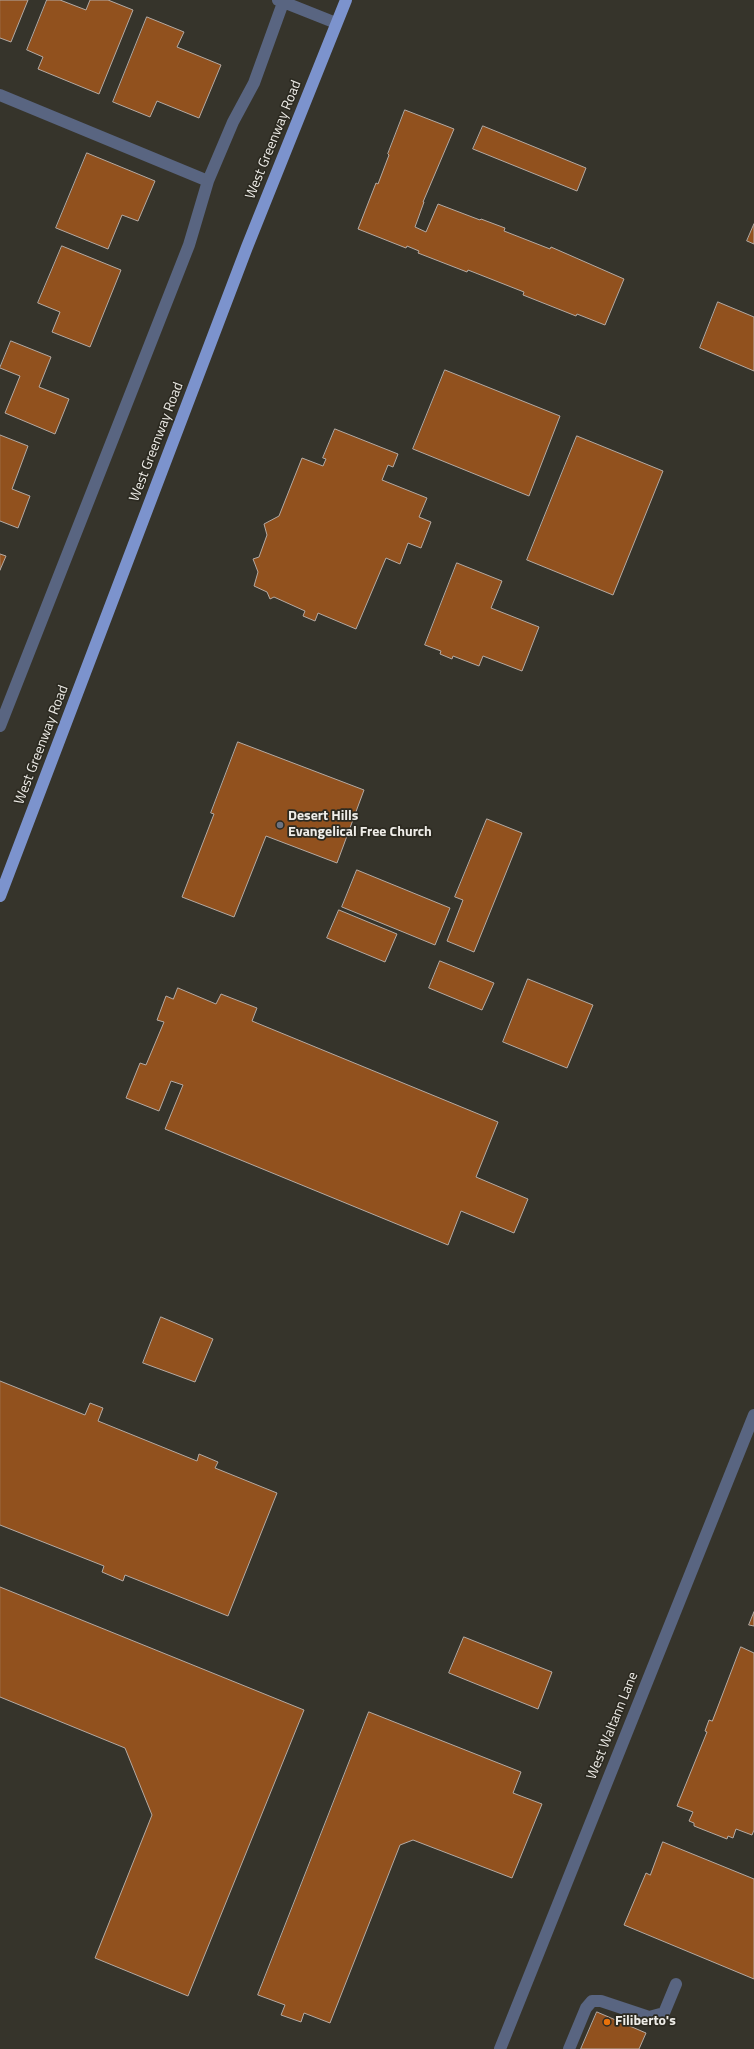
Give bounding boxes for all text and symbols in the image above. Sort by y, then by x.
street label: West Greenway Road [243,78,305,202]
street label: West Greenway Road [127,380,187,504]
street label: West Greenway Road [12,683,72,807]
place label: Desert Hills Evangelical Free Church [288,809,432,842]
marker: Desert Hills Evangelical Free Church [275,820,285,830]
street label: West Waltann Lane [584,1670,642,1782]
place label: Filiberto's [615,2014,676,2030]
marker: Filiberto's [602,2017,612,2027]

